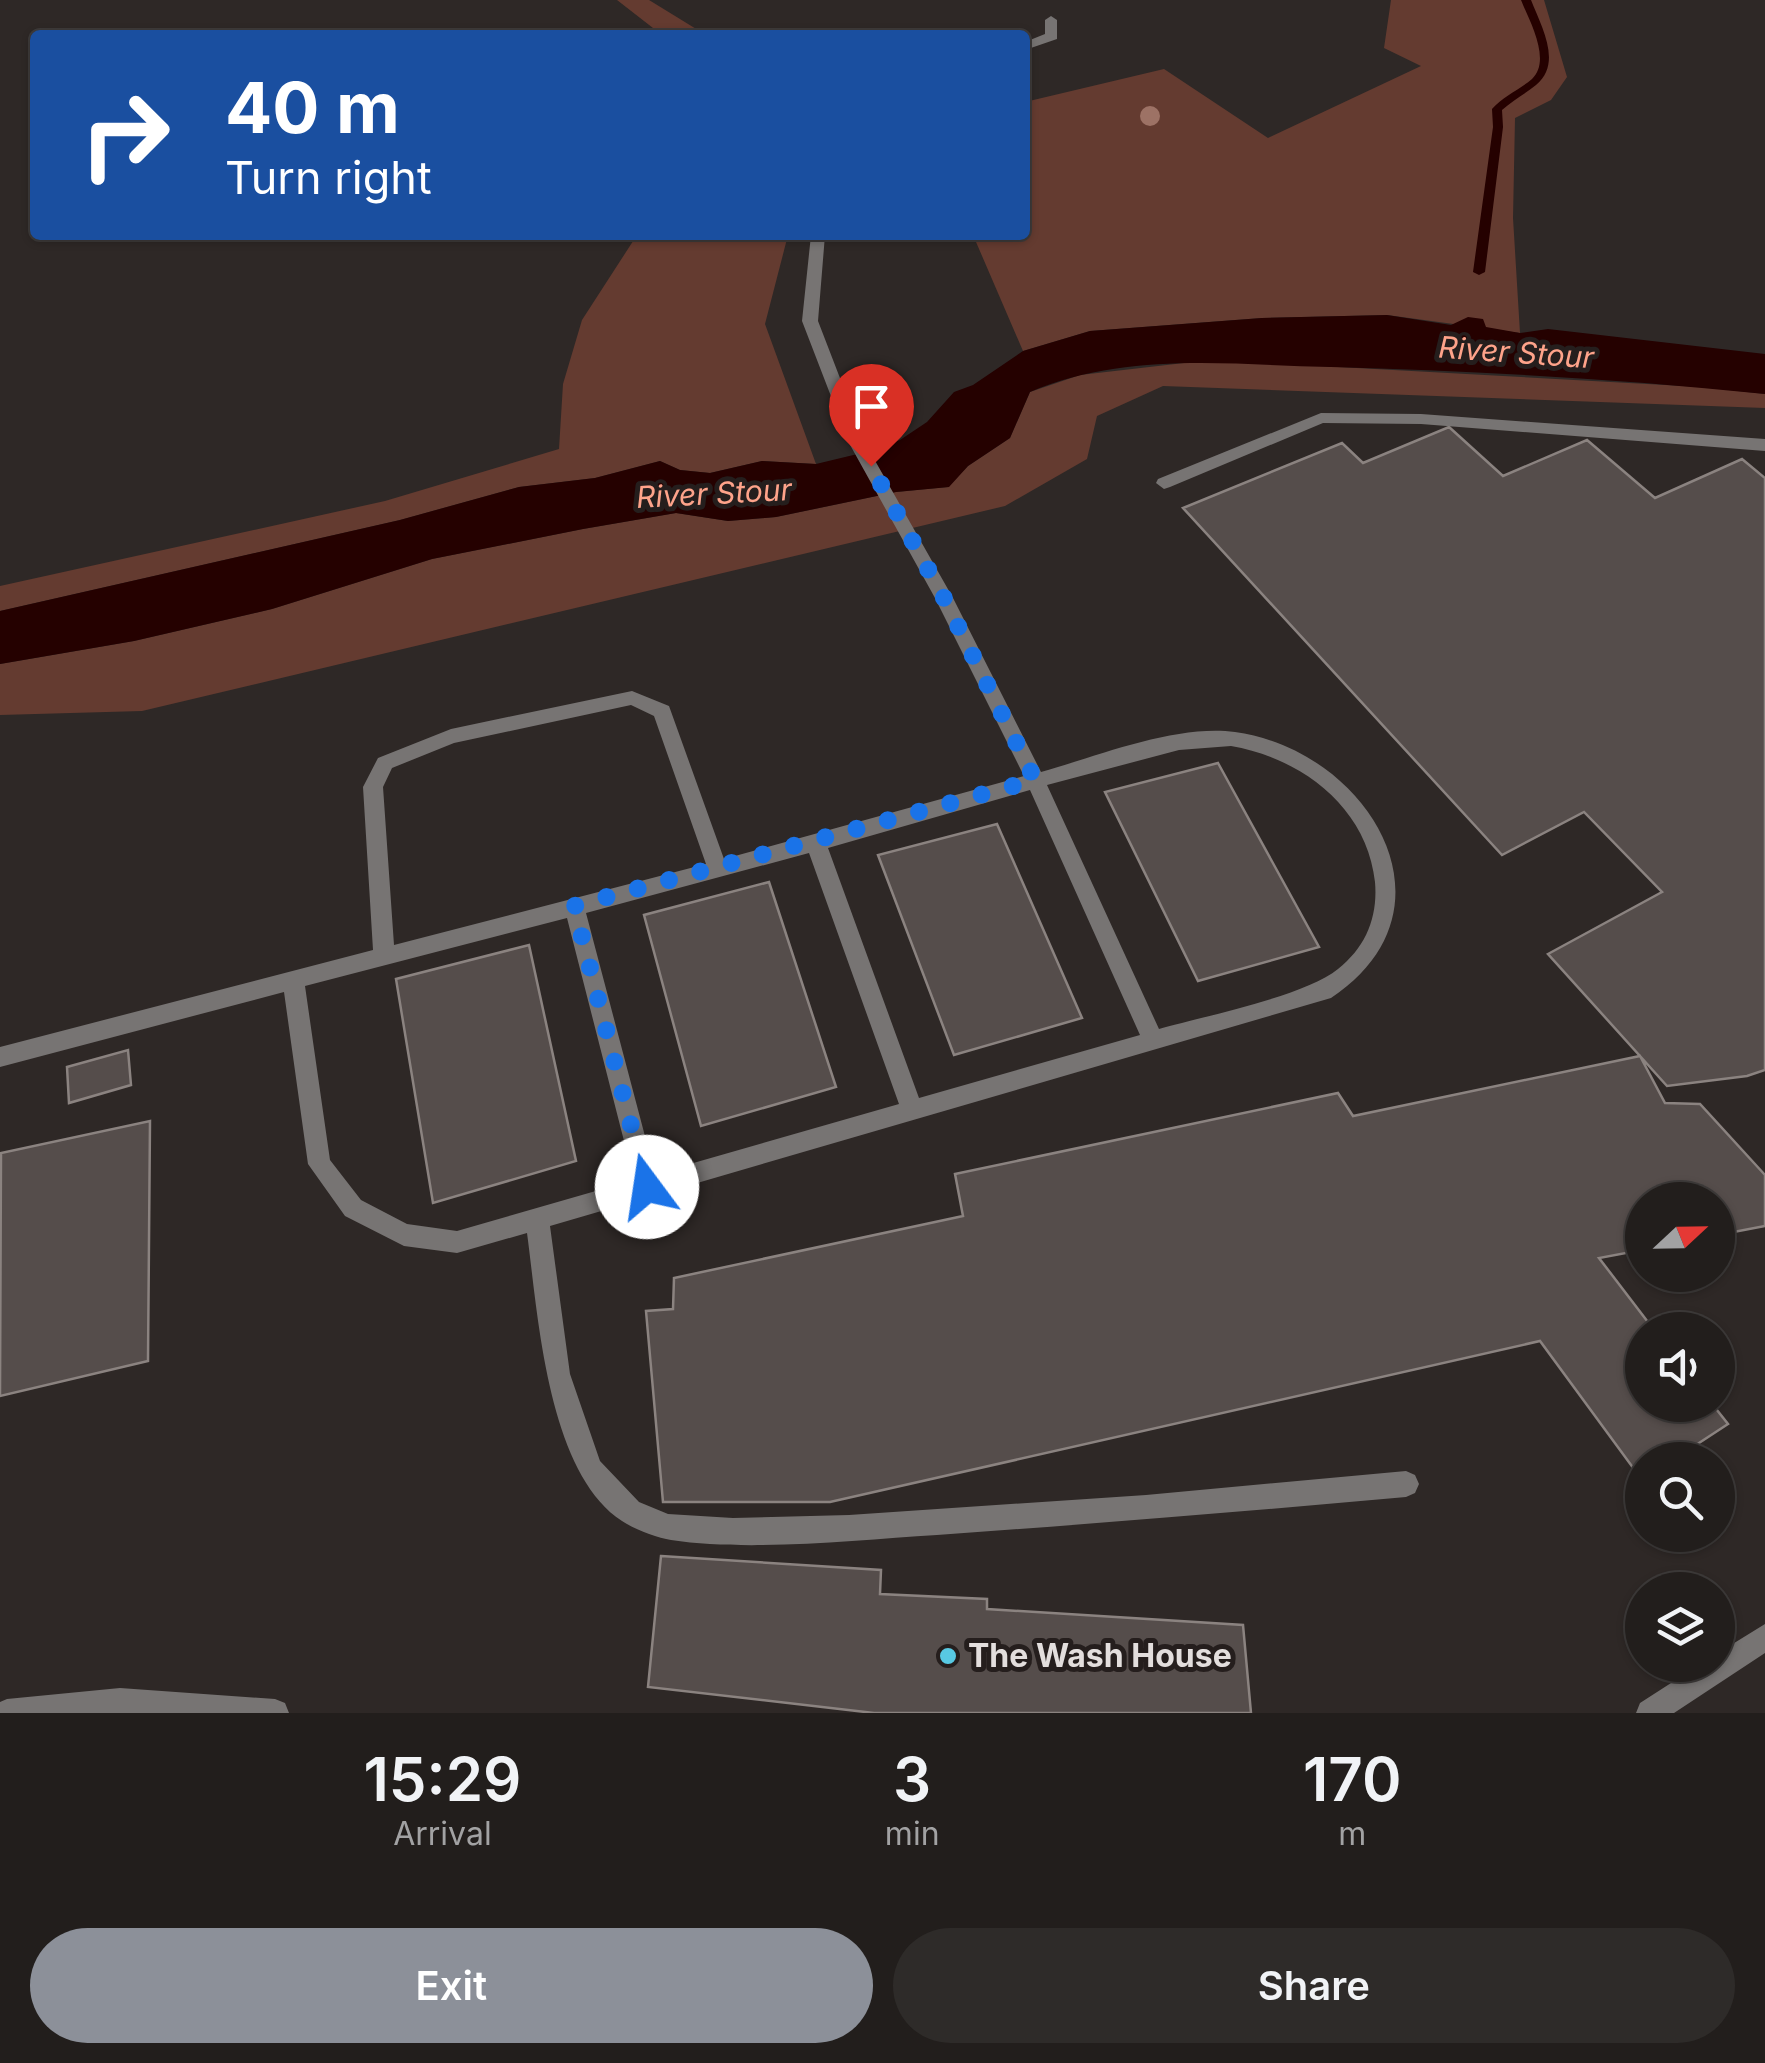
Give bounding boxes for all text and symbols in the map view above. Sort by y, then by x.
text: 40 m [225,65,400,150]
icon: right [60,70,190,200]
text: Turn right [225,150,432,205]
water label: River Stour [1437,329,1596,375]
pin [829,364,914,467]
icon: arrive [844,379,899,434]
water label: River Stour [635,471,793,515]
position arrow [595,1135,699,1239]
north arrow [1625,1182,1735,1292]
map controls [1625,1182,1735,1682]
button: sound [1625,1312,1735,1422]
button: search [1625,1442,1735,1552]
button: layers [1625,1572,1735,1682]
place label: The Wash House [968,1636,1232,1675]
marker: The Wash House [937,1645,959,1667]
text: 15:29 [363,1743,521,1815]
text: 3 [893,1743,931,1815]
text: 170 [1303,1743,1402,1815]
text: Arrival [393,1814,492,1853]
text: min [885,1814,940,1853]
text: m [1338,1814,1366,1853]
button: Exit [30,1928,873,2043]
button: Share [893,1928,1735,2043]

